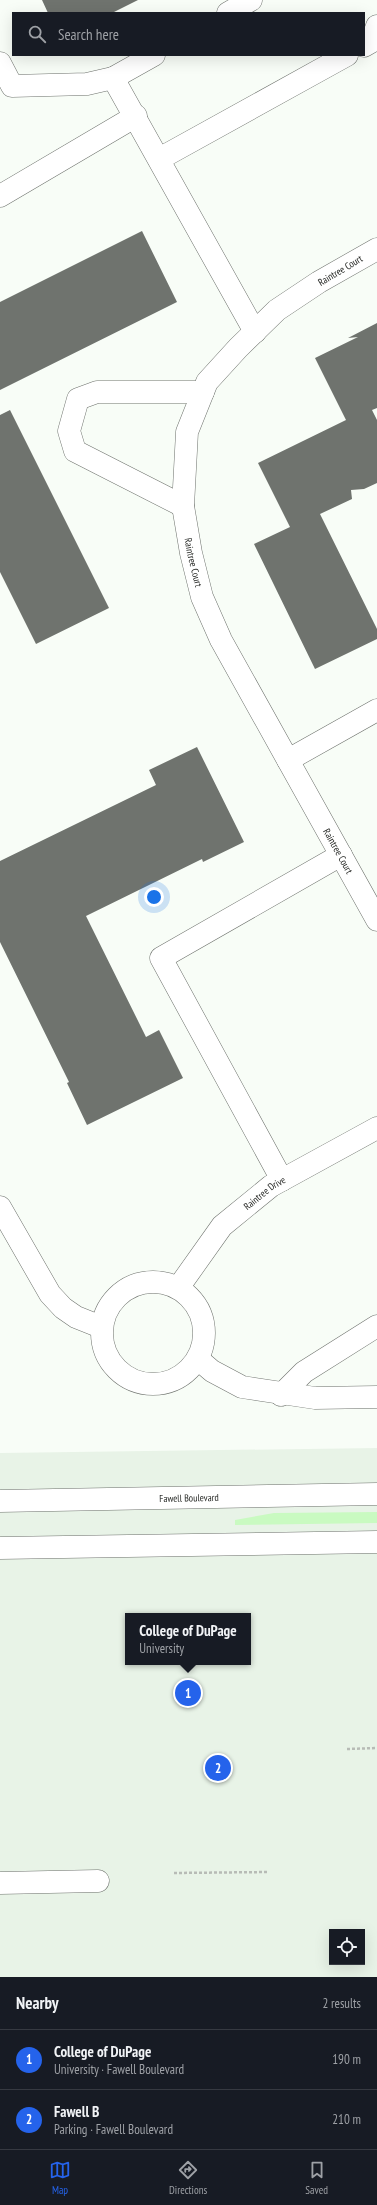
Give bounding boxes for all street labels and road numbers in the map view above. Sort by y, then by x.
street label: Raintree Court [316,252,365,289]
street label: Raintree Court [182,537,205,589]
street label: Raintree Court [320,826,356,876]
street label: Raintree Drive [241,1173,288,1213]
street label: Fawell Boulevard [159,1491,219,1505]

